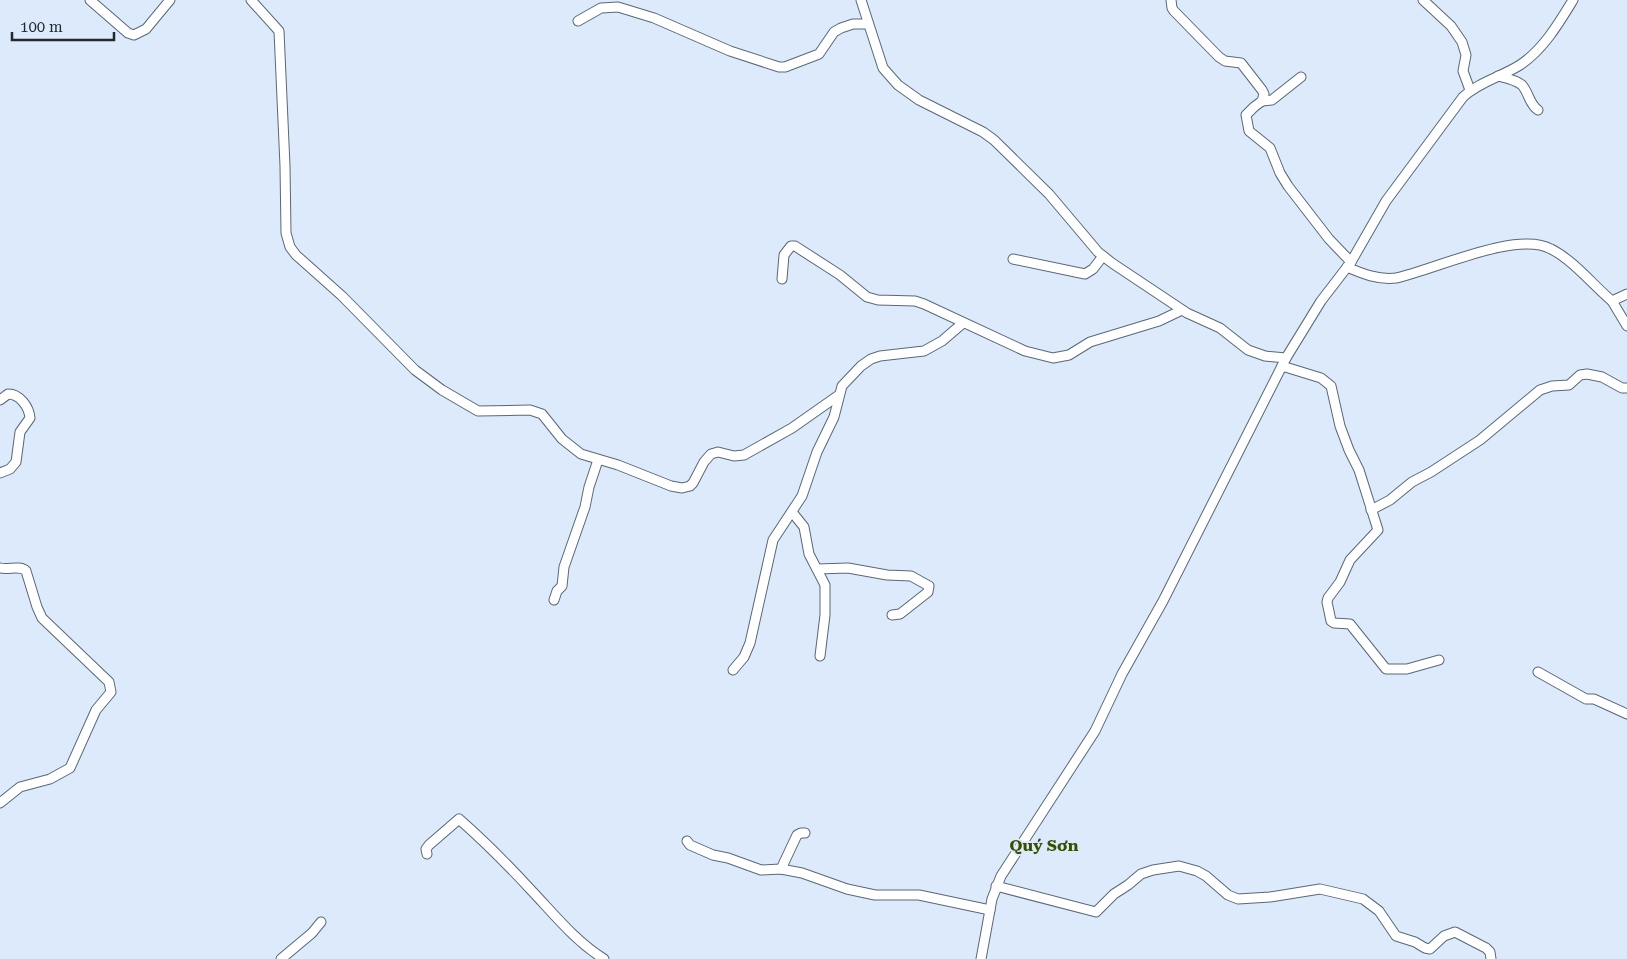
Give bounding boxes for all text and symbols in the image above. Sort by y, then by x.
scale bar [12,10,115,42]
text: 100 m [20,18,63,36]
district label: Quý Sơn [1010,836,1079,855]

